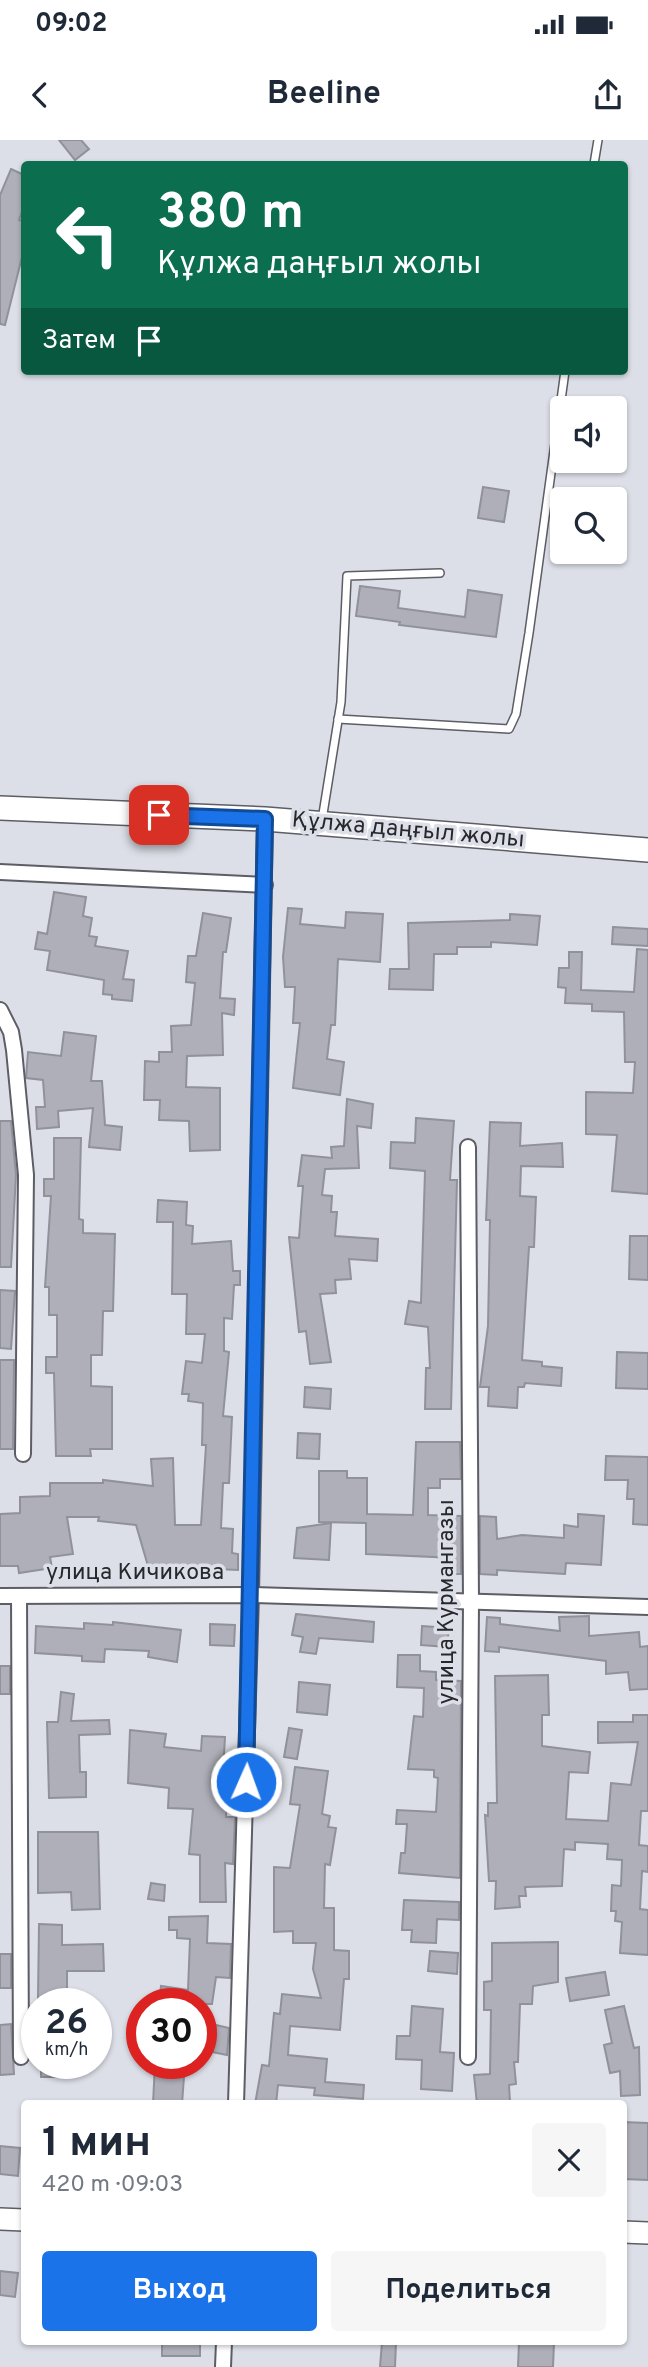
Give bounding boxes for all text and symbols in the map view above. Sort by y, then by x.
text: 09:02 [35,8,107,41]
text: Beeline [267,75,381,115]
icon: back [21,76,59,114]
icon: share [589,76,627,114]
text: 380 m [157,184,304,246]
icon: left [42,189,133,280]
text: Құлжа даңғыл жолы [157,245,481,285]
icon: arrive [130,322,168,360]
text: Затем [42,325,116,358]
map controls [550,396,627,564]
button: sound [550,396,627,473]
button: search [550,487,627,564]
pin [129,785,189,845]
icon: arrive [140,796,178,834]
street label: Құлжа даңғыл жолы [291,806,525,856]
street label: улица Курмангазы [433,1499,462,1705]
street label: улица Кичикова [46,1559,224,1588]
position arrow [209,1745,283,1819]
speed limit sign: 30 [126,1988,217,2079]
text: 26 [45,2002,88,2046]
text: km/h [45,2039,88,2062]
text: 1 мин [42,2118,151,2171]
button: close [532,2123,606,2197]
text: 420 m · 09:03 [42,2171,183,2200]
button: Выход [42,2251,317,2331]
button: Поделиться [331,2251,606,2331]

